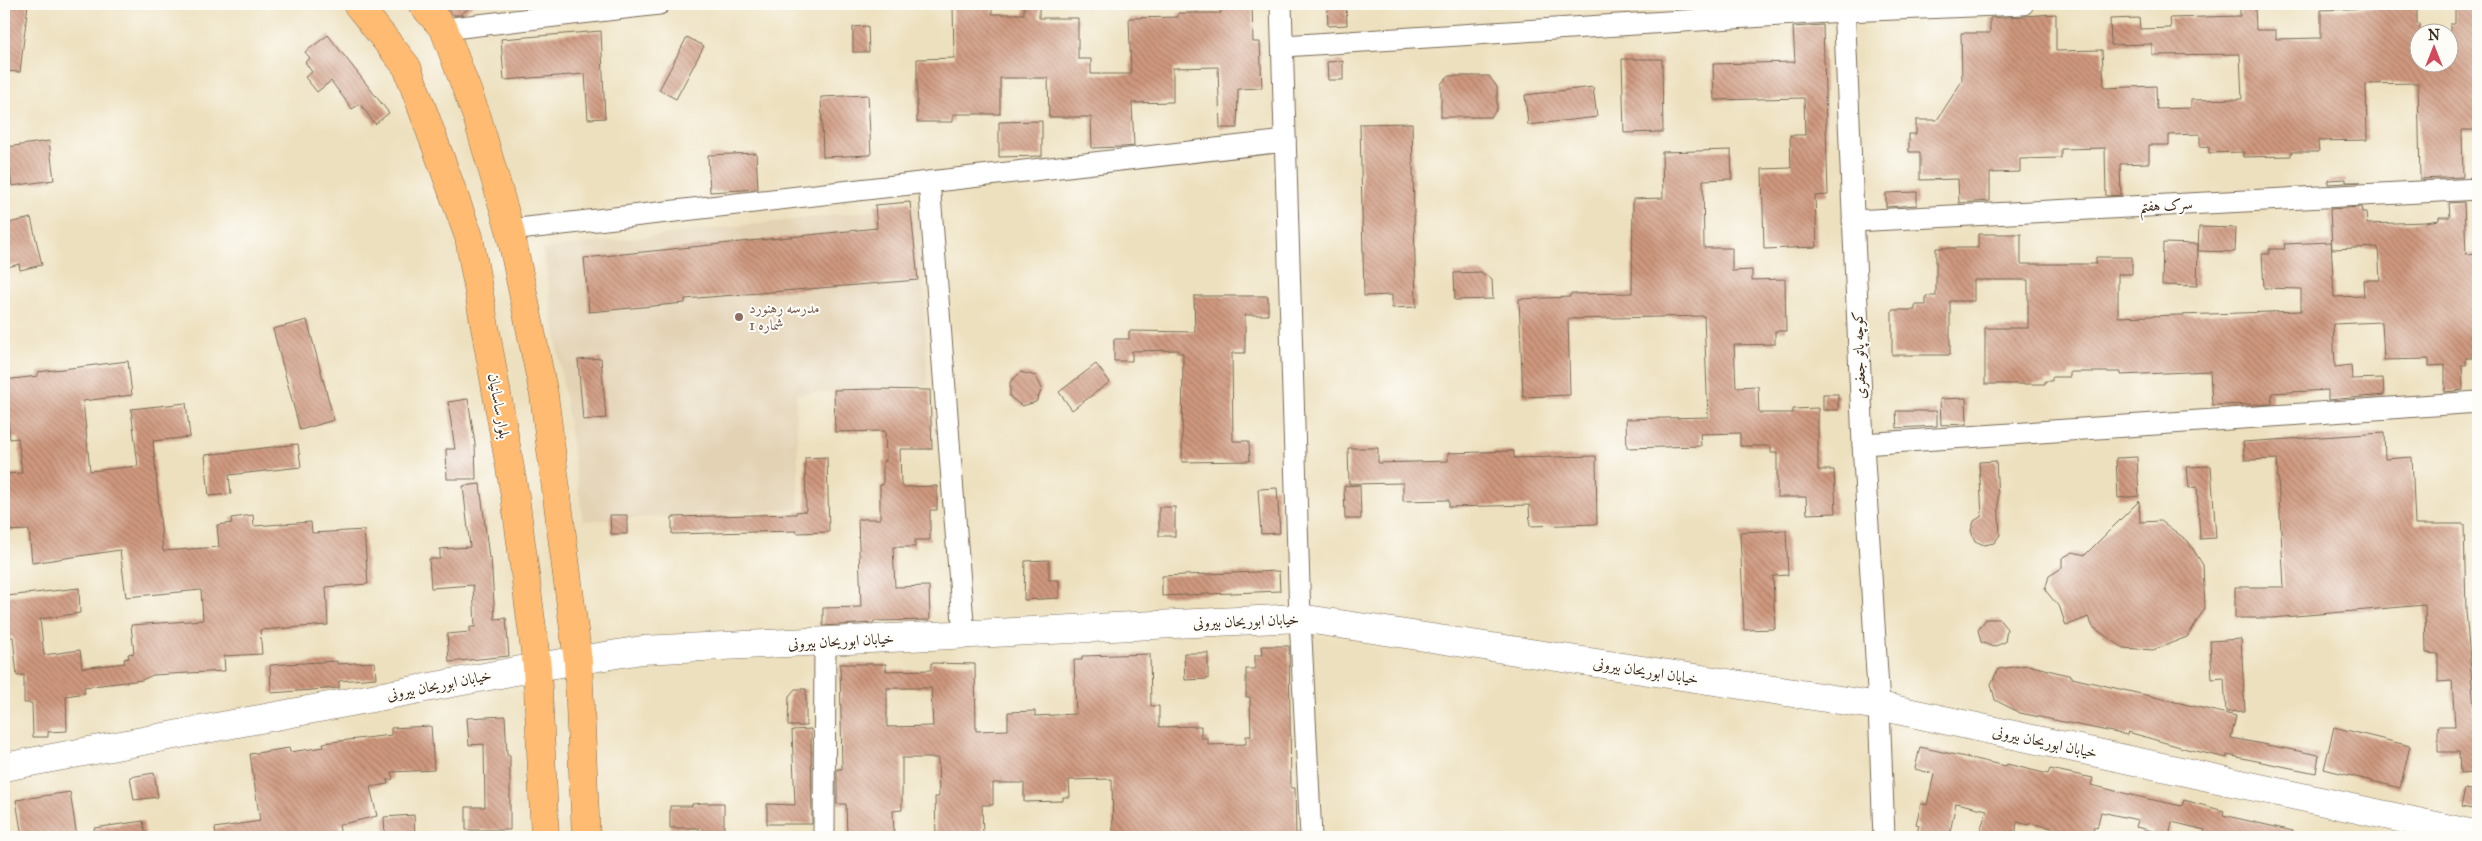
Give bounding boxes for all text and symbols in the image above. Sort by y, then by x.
north arrow [2410,22,2460,72]
text: N [2428,27,2440,44]
street label: سرک هفتم [2139,195,2193,221]
place label: مدرسه رهنورد شماره 1 [749,299,820,334]
marker: مدرسه رهنورد شماره 1 [733,311,745,323]
street label: کوچه پاتو جعفری [1848,311,1872,399]
street label: بلوار ساسانیان [484,372,514,440]
street label: خیابان ابوریحان بیرونی [1192,610,1300,632]
street label: خیابان ابوریحان بیرونی [787,629,895,653]
street label: خیابان ابوریحان بیرونی [1592,654,1700,688]
street label: خیابان ابوریحان بیرونی [385,666,493,704]
street label: خیابان ابوریحان بیرونی [1991,722,2099,762]

